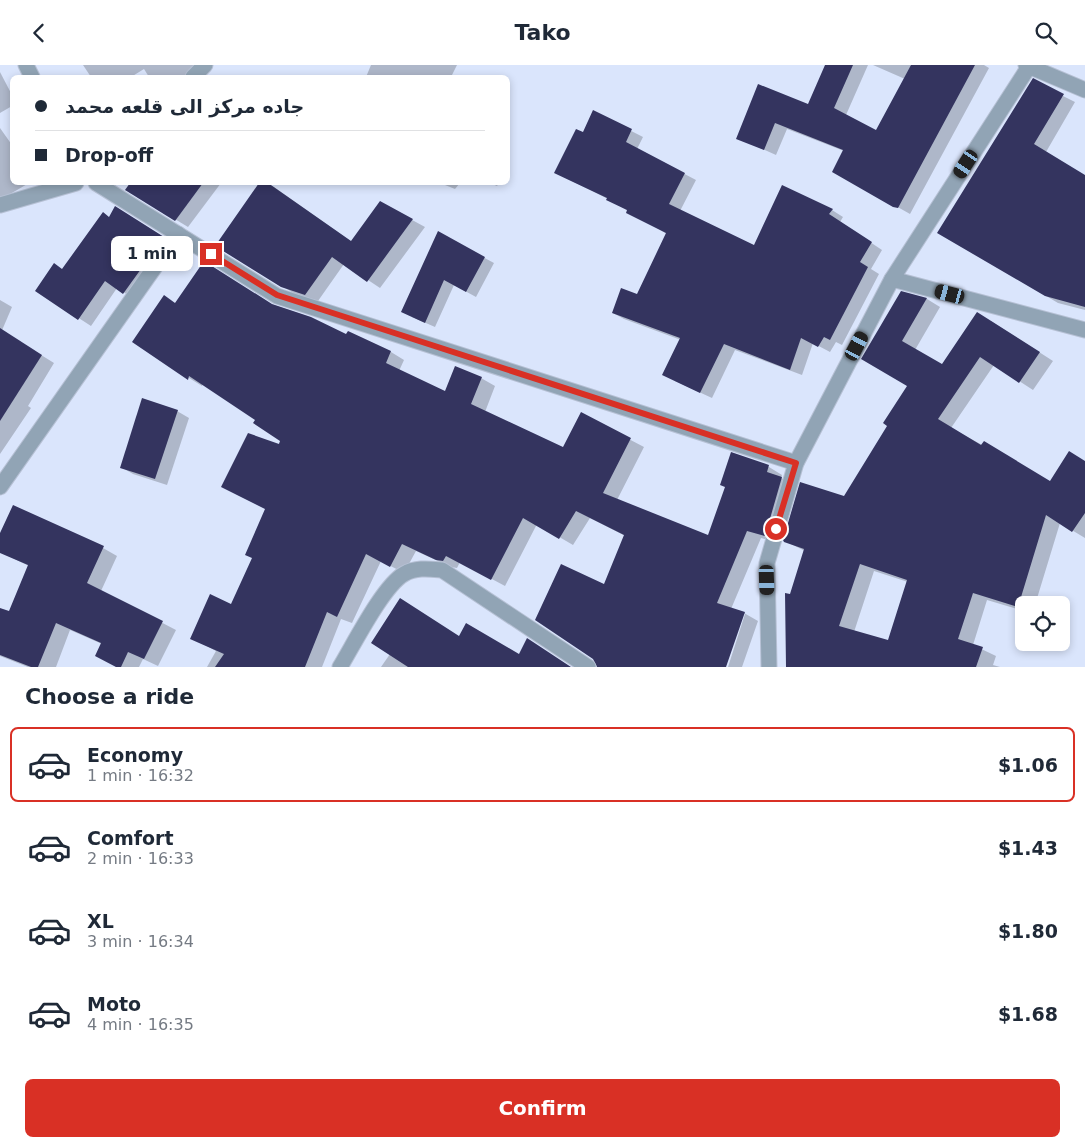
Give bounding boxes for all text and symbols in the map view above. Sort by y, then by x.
icon: back [25,19,53,47]
icon: search [1032,19,1060,47]
text: Tako [514,20,571,45]
text: جاده مرکز الی قلعه محمد [65,95,304,117]
text: Drop-off [65,144,153,166]
car [951,147,980,181]
callout: 1 min [111,237,194,271]
route end [200,243,222,265]
text: 1 min [127,244,177,263]
car [933,283,966,305]
car [843,329,870,363]
route start [765,518,787,540]
car [758,565,775,595]
map controls [1015,596,1070,651]
button: locate [1015,596,1070,651]
text: Choose a ride [25,684,194,709]
icon: car [27,742,72,787]
text: Economy [87,744,183,766]
text: $1.06 [998,754,1058,776]
text: 1 min · 16:32 [87,766,194,785]
icon: car [27,825,72,870]
text: Comfort [87,827,174,849]
text: $1.43 [998,837,1058,859]
text: 2 min · 16:33 [87,849,194,868]
icon: car [27,908,72,953]
text: XL [87,910,114,932]
text: $1.80 [998,920,1058,942]
text: 3 min · 16:34 [87,932,194,951]
icon: car [27,991,72,1036]
text: Moto [87,993,141,1015]
text: $1.68 [998,1003,1058,1025]
text: 4 min · 16:35 [87,1015,194,1034]
button: Confirm [25,1079,1060,1137]

